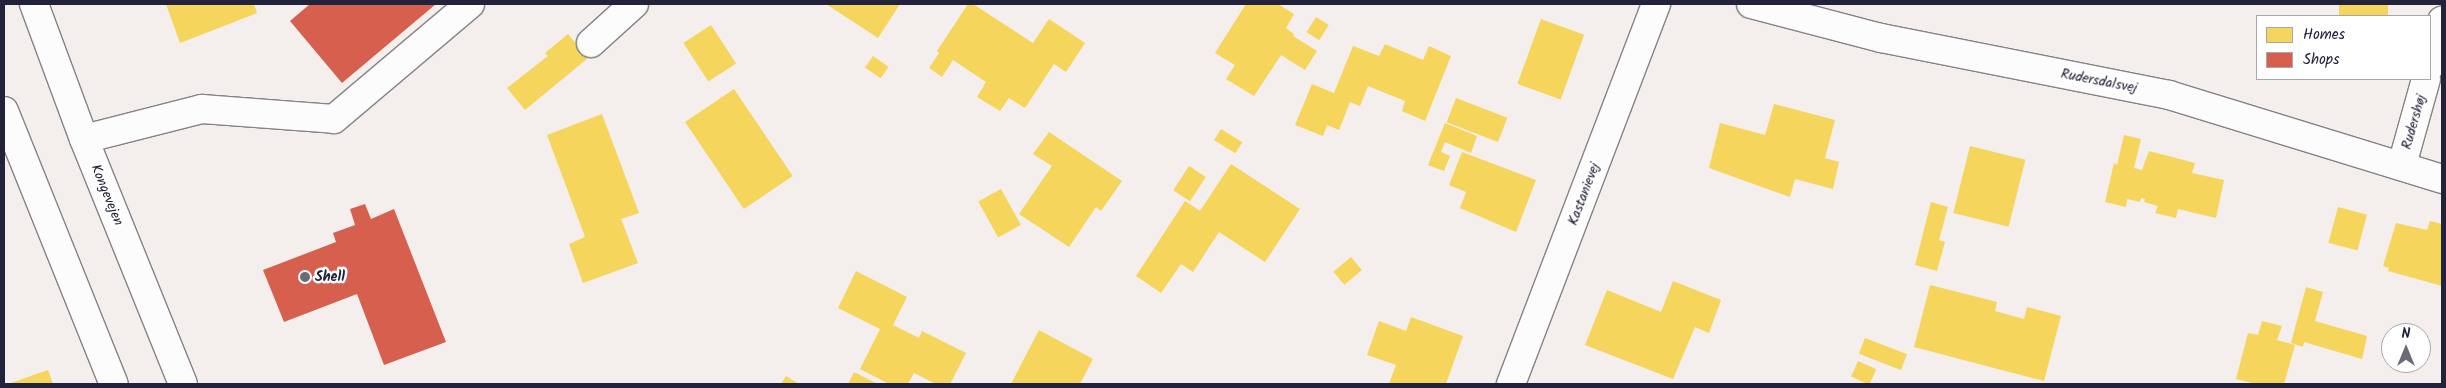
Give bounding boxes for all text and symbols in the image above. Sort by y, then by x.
legend [2256,15,2431,80]
text: Homes [2303,23,2345,47]
text: Shops [2303,48,2339,72]
street label: Rudersdalsvej [2059,65,2139,97]
street label: Rudershøj [2398,93,2430,151]
street label: Kastanievej [1564,160,1604,228]
street label: Kongevejen [87,162,127,228]
place label: Shell [315,269,345,285]
marker: Shell [299,271,311,283]
north arrow [2381,323,2431,373]
text: N [2402,323,2410,345]

